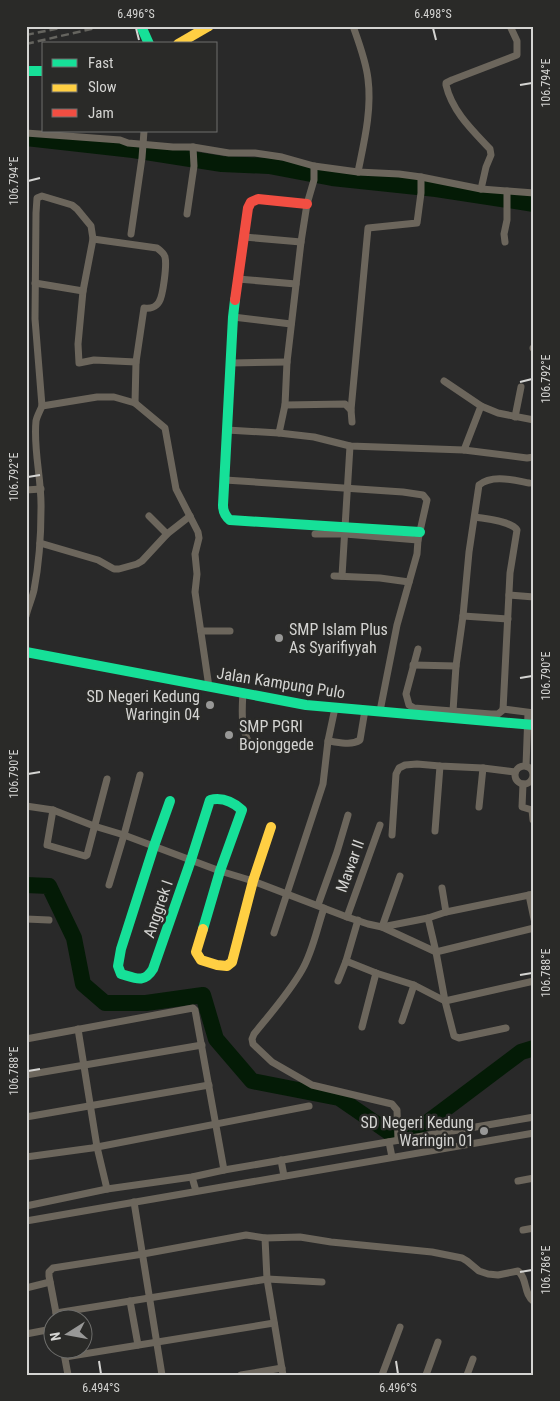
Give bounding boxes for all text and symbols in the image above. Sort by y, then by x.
text: 6.496°S [117,7,155,21]
text: 6.498°S [414,7,452,21]
legend [42,42,218,132]
text: Fast [88,54,113,72]
text: 106.794°E [539,58,553,108]
text: Slow [88,78,117,96]
text: Jam [88,104,114,122]
text: 106.794°E [7,156,21,206]
text: 106.792°E [539,354,553,404]
text: 106.792°E [7,452,21,502]
place label: SMP Islam Plus As Syarifiyyah [289,620,388,657]
marker: SMP Islam Plus As Syarifiyyah [273,632,285,644]
text: 106.790°E [539,651,553,701]
street label: Jalan Kampung Pulo [215,663,347,703]
place label: SD Negeri Kedung Waringin 04 [87,687,200,724]
marker: SD Negeri Kedung Waringin 04 [204,699,216,711]
place label: SMP PGRI Bojonggede [239,717,314,754]
marker: SMP PGRI Bojonggede [223,729,235,741]
text: 106.790°E [7,749,21,799]
street label: Mawar II [332,837,368,895]
street label: Anggrek I [139,878,177,940]
text: 106.788°E [539,948,553,998]
text: 106.788°E [7,1046,21,1096]
place label: SD Negeri Kedung Waringin 01 [361,1113,474,1150]
marker: SD Negeri Kedung Waringin 01 [478,1125,490,1137]
text: 106.786°E [539,1245,553,1295]
north arrow [42,1308,92,1358]
text: N [47,1331,64,1342]
text: 6.494°S [82,1381,120,1395]
text: 6.496°S [379,1381,417,1395]

